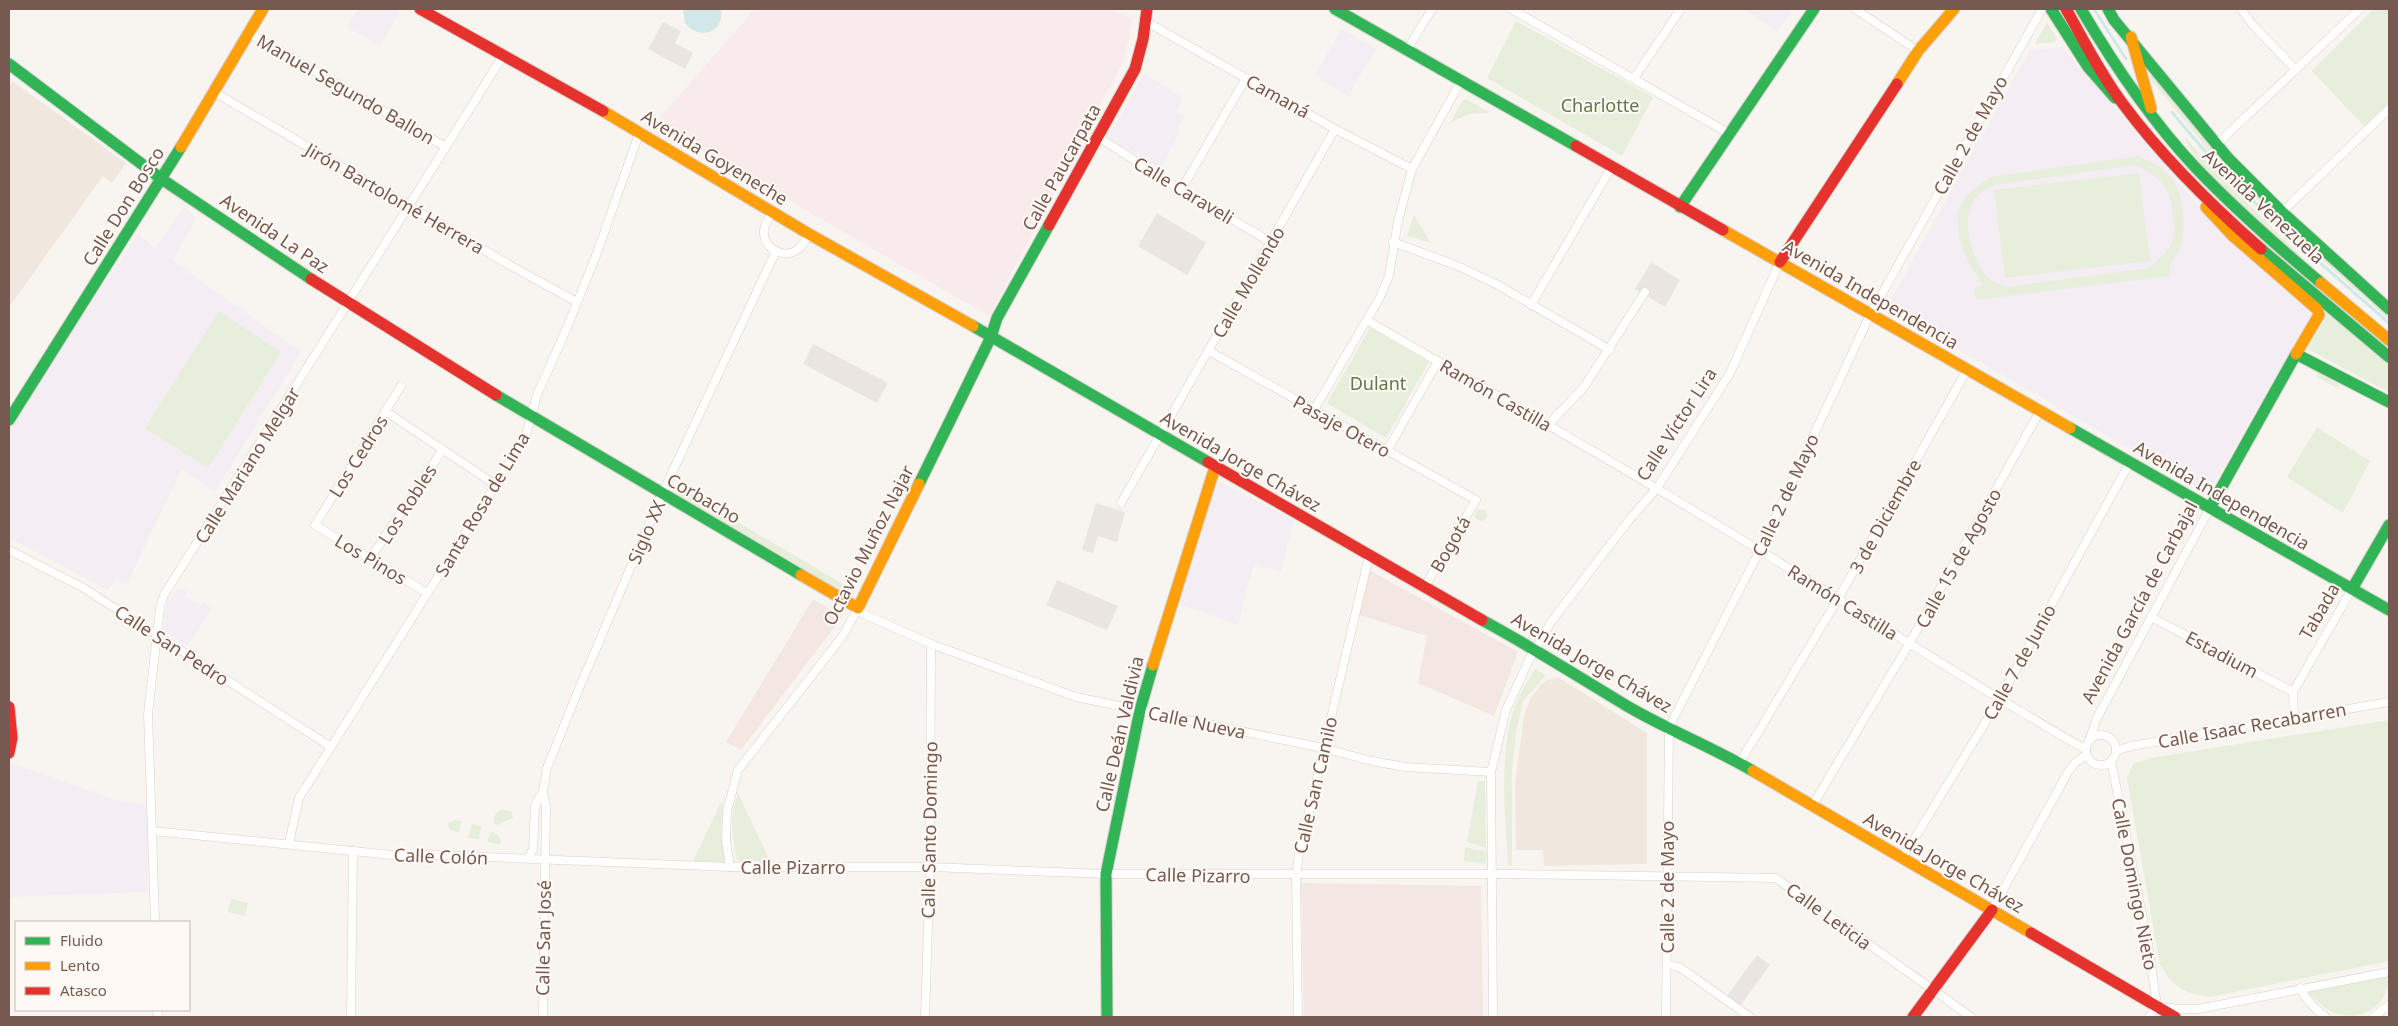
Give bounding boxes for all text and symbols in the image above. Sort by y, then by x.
street label: Manuel Segundo Ballon [253,28,439,150]
street label: Camaná [1242,69,1314,123]
street label: Calle 2 de Mayo [1927,71,2013,199]
park label: Charlotte [1561,93,1639,117]
street label: Calle Paucarpata [1016,99,1106,235]
street label: Avenida Goyeneche [637,104,793,210]
street label: Jirón Bartolomé Herrera [300,136,489,259]
street label: Calle Don Bosco [77,142,169,270]
street label: Avenida Venezuela [2198,143,2330,269]
street label: Calle Caraveli [1129,151,1239,229]
street label: Avenida La Paz [216,188,334,278]
street label: Calle Mollendo [1206,222,1290,342]
street label: Avenida Independencia [1779,234,1963,354]
street label: Ramón Castilla [1436,353,1556,437]
street label: Calle Víctor Lira [1630,363,1722,485]
park label: Dulant [1350,371,1407,395]
street label: Calle Mariano Melgar [189,382,305,548]
street label: Pasaje Otero [1289,389,1395,463]
street label: Avenida Jorge Chávez [1156,405,1326,517]
street label: Los Cedros [323,410,393,502]
street label: Santa Rosa de Lima [429,427,535,581]
street label: Calle 2 de Mayo [1746,430,1824,560]
street label: Avenida Independencia [2130,435,2314,555]
street label: 3 de Diciembre [1844,455,1926,577]
street label: Los Robles [372,460,442,548]
street label: Octavio Muñoz Najar [817,460,919,629]
street label: Corbacho [663,467,745,529]
street label: Calle 15 de Agosto [1910,484,2006,632]
street label: Siglo XX [622,496,670,567]
street label: Avenida García de Carbajal [2075,497,2203,707]
street label: Bogotá [1424,512,1476,576]
street label: Los Pinos [331,528,411,590]
street label: Ramón Castilla [1783,559,1903,645]
street label: Tabada [2293,579,2345,643]
street label: Calle San Pedro [110,599,234,691]
street label: Calle 7 de Junio [1977,600,2061,724]
street label: Avenida Jorge Chávez [1507,606,1677,718]
street label: Estadium [2182,625,2262,683]
street label: Calle Deán Valdivia [1089,654,1149,814]
street label: Calle Isaac Recabarren [2156,697,2348,753]
street label: Calle Nueva [1146,700,1248,744]
street label: Calle San Camilo [1288,714,1342,856]
street label: Calle Santo Domingo [915,741,943,919]
street label: Calle Domingo Nieto [2107,796,2163,972]
street label: Avenida Jorge Chávez [1859,806,2029,918]
street label: Calle 2 de Mayo [1655,821,1679,953]
street label: Calle Colón [393,842,489,870]
street label: Calle Pizarro [740,855,846,879]
street label: Calle Pizarro [1145,862,1251,888]
street label: Calle Leticia [1782,877,1876,955]
street label: Calle San José [530,880,556,996]
legend [15,921,190,1011]
text: Fluido [60,930,103,950]
text: Lento [60,955,100,975]
text: Atasco [60,980,107,1000]

